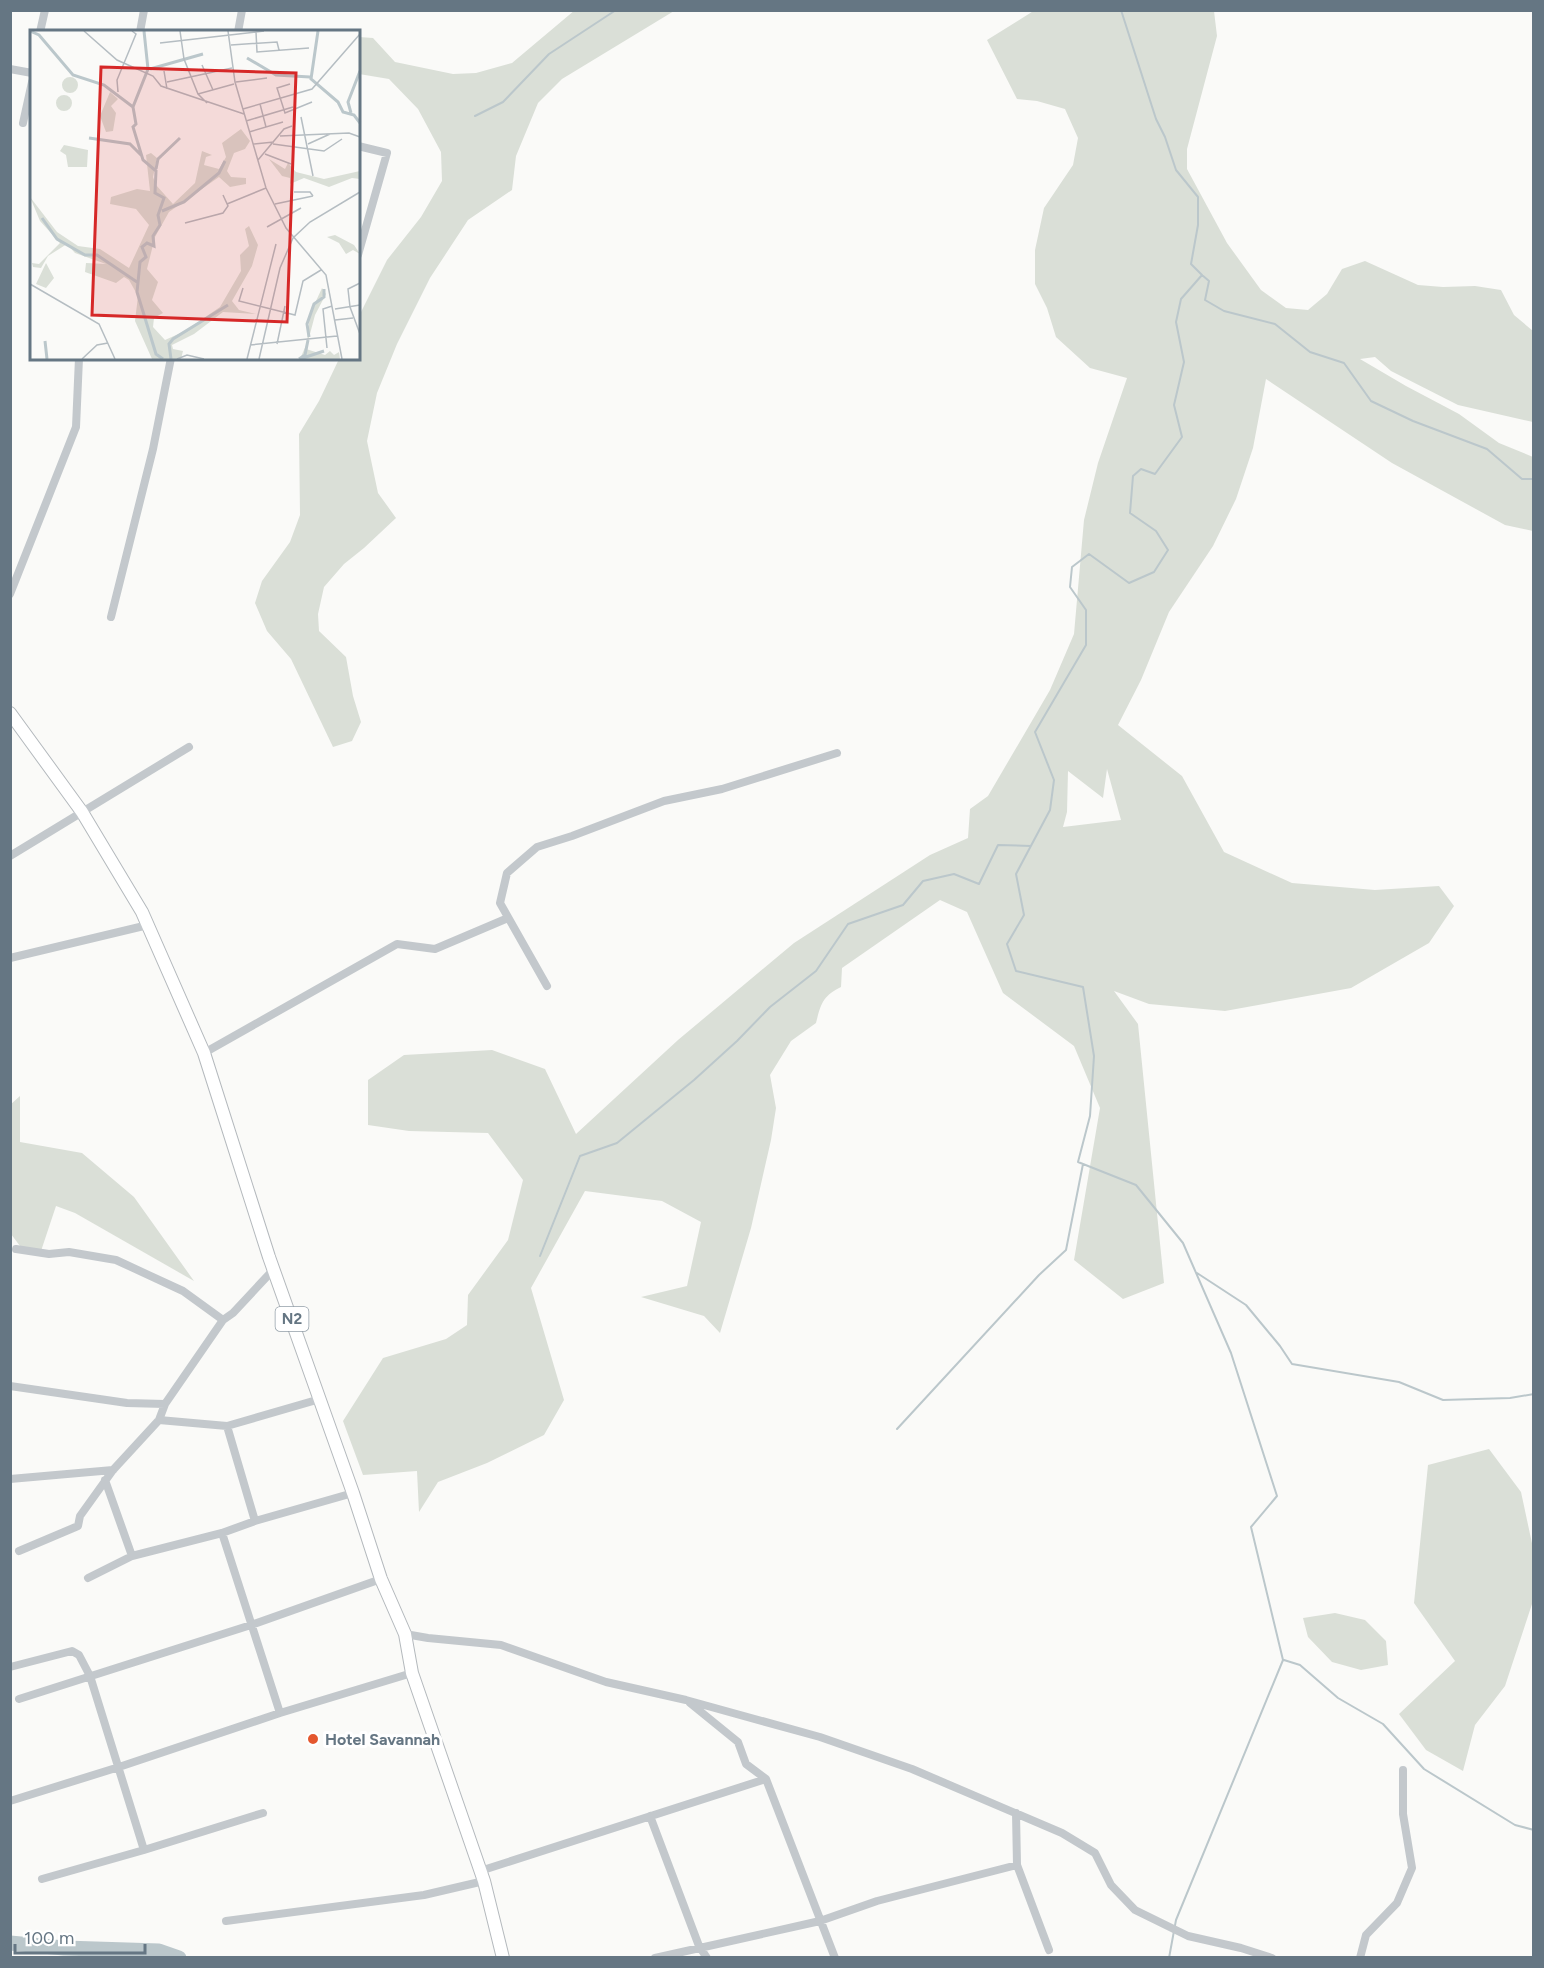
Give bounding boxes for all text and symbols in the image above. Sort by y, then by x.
inset map [30,30,360,360]
road number: N2 [276,1307,308,1331]
place label: Hotel Savannah [325,1730,440,1749]
marker: Hotel Savannah [306,1732,320,1746]
scale bar [15,1917,146,1955]
text: 100 m [24,1927,74,1949]

